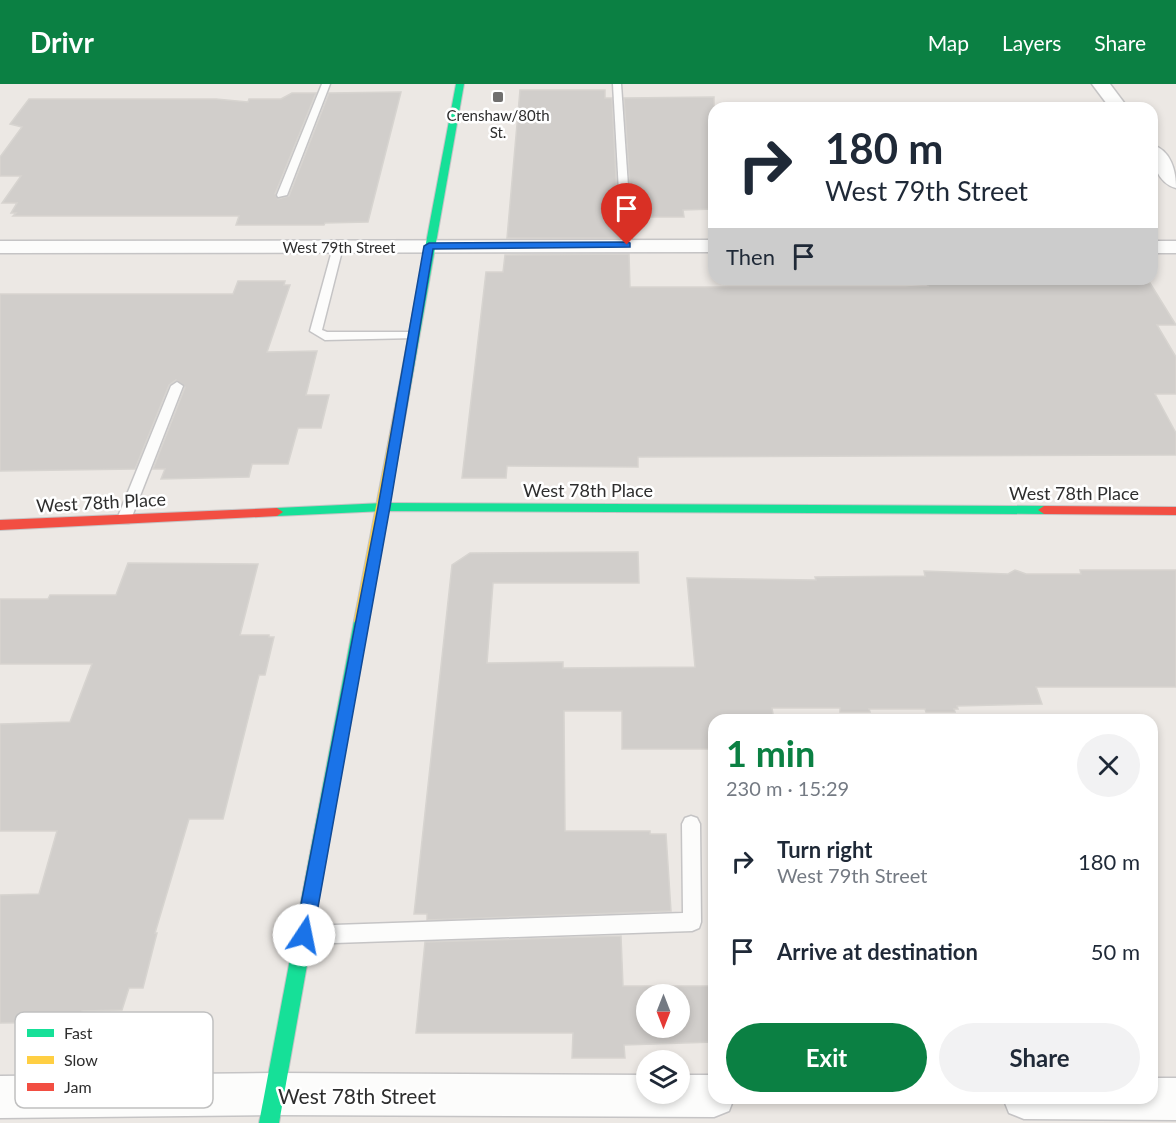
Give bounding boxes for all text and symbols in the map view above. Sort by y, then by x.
text: Drivr [30,25,94,59]
text: Map [928,30,969,55]
text: Layers [1002,30,1061,55]
text: Share [1094,30,1146,55]
marker: Crenshaw/80th St. [491,90,505,104]
place label: Crenshaw/80th St. [447,106,550,141]
text: 180 m [825,123,943,173]
icon: right [726,126,804,204]
text: West 79th Street [825,174,1028,207]
pin [601,183,652,245]
icon: arrive [610,192,643,225]
street label: West 79th Street [283,238,396,256]
icon: arrive [787,240,820,273]
text: Then [726,243,775,270]
street label: West 78th Place [523,479,653,501]
street label: West 78th Place [1009,482,1139,504]
street label: West 78th Place [36,488,166,516]
text: 1 min [726,731,815,775]
button: close [1077,734,1140,797]
text: 230 m · 15:29 [726,776,849,800]
text: Turn right [777,836,872,863]
icon: right [726,845,759,878]
text: 180 m [1078,848,1140,875]
text: West 79th Street [777,863,927,887]
position arrow [272,903,336,967]
icon: arrive [726,935,759,968]
text: Arrive at destination [777,938,978,965]
text: 50 m [1091,938,1140,965]
north arrow [636,984,690,1038]
map controls [636,984,690,1104]
legend [15,1012,213,1108]
text: Fast [64,1023,93,1042]
button: Exit [726,1023,927,1092]
button: Share [939,1023,1140,1092]
text: Slow [64,1050,98,1069]
button: layers [636,1050,690,1104]
text: Jam [64,1077,92,1096]
street label: West 78th Street [278,1083,436,1108]

